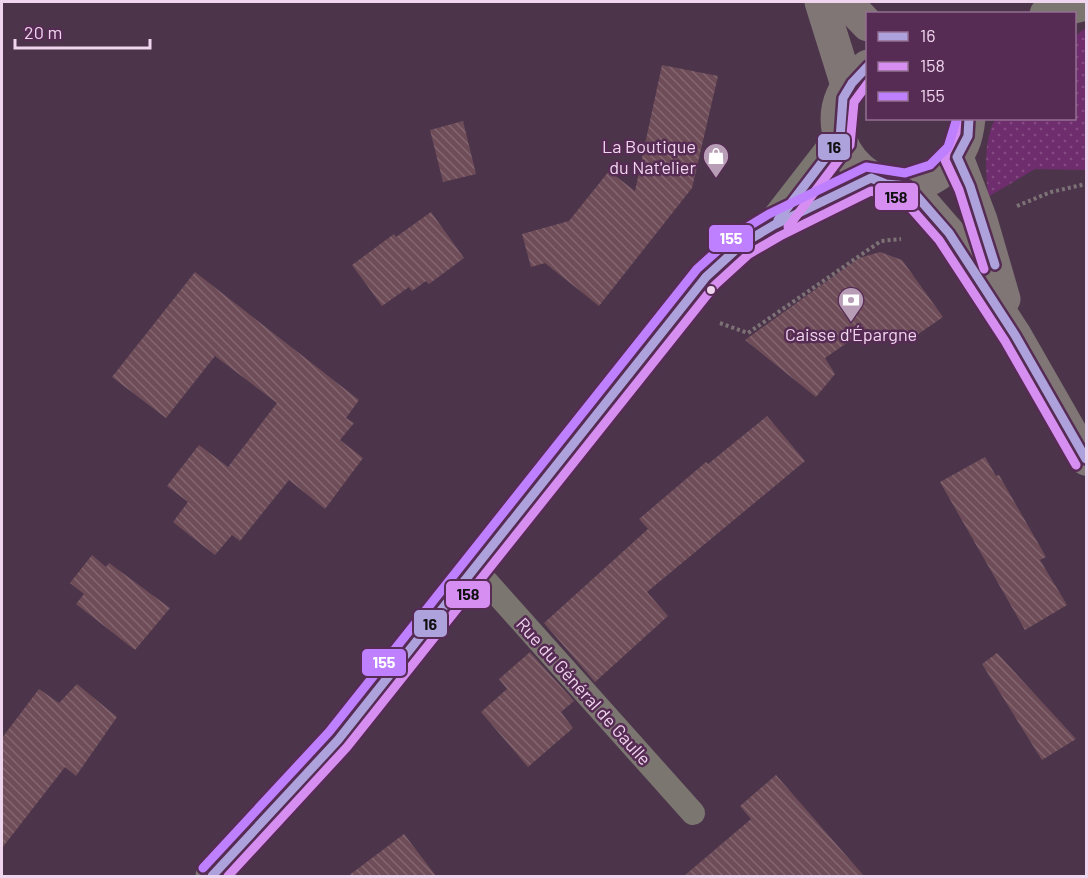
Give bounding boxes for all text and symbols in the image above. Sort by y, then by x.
scale bar [15,12,150,50]
legend [866,12,1076,120]
text: 20 m [24,21,62,43]
text: 16 [920,24,936,46]
text: 158 [920,54,945,76]
text: 155 [920,84,945,106]
line badge: 16 [817,133,851,161]
place label: La Boutique du Nat'elier [602,135,696,178]
text: 16 [827,137,842,156]
shop icon: La Boutique du Nat'elier [701,141,731,179]
line badge: 158 [874,182,919,211]
text: 158 [885,187,908,206]
line badge: 155 [708,224,754,253]
text: 155 [720,228,743,247]
unlabelled marker [705,284,717,296]
bank icon: Caisse d'Épargne [836,285,866,323]
place label: Caisse d'Épargne [785,323,917,345]
line badge: 158 [445,580,491,609]
text: 158 [457,584,480,603]
line badge: 16 [413,609,448,638]
street label: Rue du Général de Gaulle [512,613,656,769]
text: 16 [423,614,438,633]
line badge: 155 [361,648,407,677]
text: 155 [373,652,396,671]

